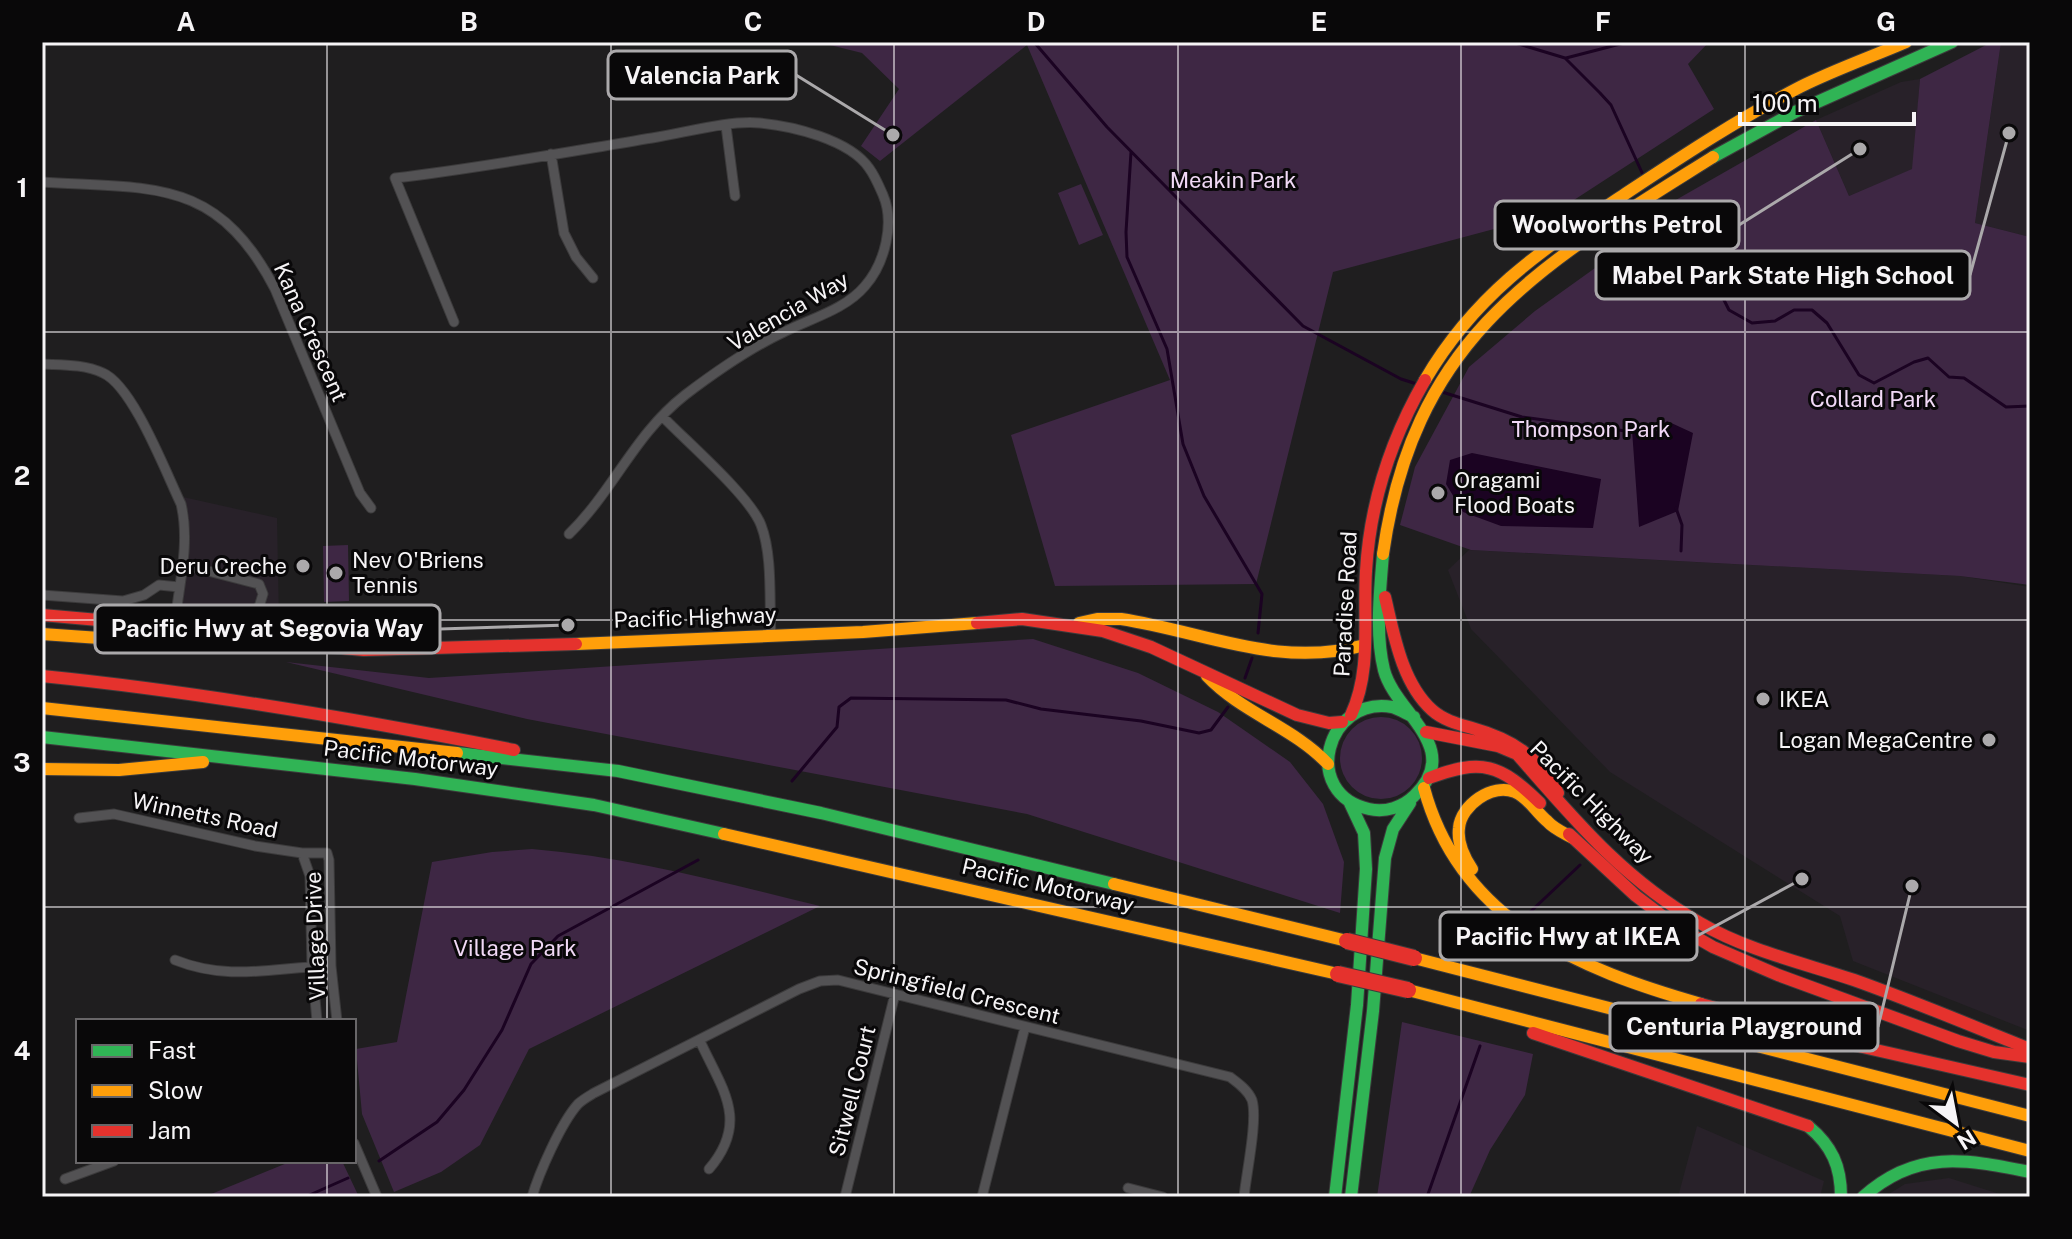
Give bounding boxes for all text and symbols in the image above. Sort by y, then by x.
text: A [177,6,196,37]
text: B [460,6,478,37]
text: C [744,6,762,37]
text: D [1027,6,1045,37]
text: E [1311,6,1327,37]
text: F [1595,6,1611,37]
text: G [1876,6,1896,37]
callout: Valencia Park [608,51,796,99]
text: Valencia Park [624,61,780,89]
scale bar [1740,76,1914,126]
text: 100 m [1752,89,1818,117]
park label: Meakin Park [1170,167,1296,193]
text: 1 [16,172,28,203]
callout: Woolworths Petrol [1495,201,1739,249]
text: Woolworths Petrol [1511,210,1723,238]
callout: Mabel Park State High School [1596,251,1970,299]
street label: Kana Crescent [269,258,353,406]
text: Mabel Park State High School [1612,261,1954,289]
street label: Valencia Way [723,266,853,356]
park label: Collard Park [1810,386,1936,412]
park label: Thompson Park [1512,416,1670,442]
text: 2 [14,460,30,491]
place label: Oragami Flood Boats [1454,467,1575,518]
marker: Oragami Flood Boats [1429,484,1447,502]
street label: Paradise Road [1328,530,1362,678]
place label: Nev O'Briens Tennis [352,547,484,598]
place label: Deru Creche [160,553,287,579]
marker: Deru Creche [294,557,312,575]
marker: Nev O'Briens Tennis [327,564,345,582]
street label: Pacific Highway [613,601,777,633]
callout: Pacific Hwy at Segovia Way [95,605,440,653]
text: Pacific Hwy at Segovia Way [111,614,424,642]
place label: IKEA [1779,686,1829,712]
marker: IKEA [1754,690,1772,708]
place label: Logan MegaCentre [1778,727,1973,753]
marker: Logan MegaCentre [1980,731,1998,749]
street label: Pacific Motorway [322,734,500,782]
street label: Pacific Highway [1525,735,1659,869]
text: 3 [13,747,31,778]
street label: Winnetts Road [130,787,280,843]
street label: Pacific Motorway [959,853,1137,917]
street label: Village Drive [300,871,330,1001]
callout: Pacific Hwy at IKEA [1440,912,1697,960]
text: Pacific Hwy at IKEA [1455,922,1681,950]
park label: Village Park [453,935,577,961]
street label: Springfield Crescent [851,953,1063,1029]
callout: Centuria Playground [1610,1003,1878,1051]
text: Centuria Playground [1626,1012,1862,1040]
legend [76,1019,356,1163]
street label: Sitwell Court [823,1023,881,1159]
text: 4 [13,1035,31,1066]
text: Fast [148,1036,196,1064]
text: Slow [148,1076,203,1104]
north arrow [1916,1083,1996,1163]
text: Jam [148,1116,191,1144]
text: N [1952,1124,1981,1156]

